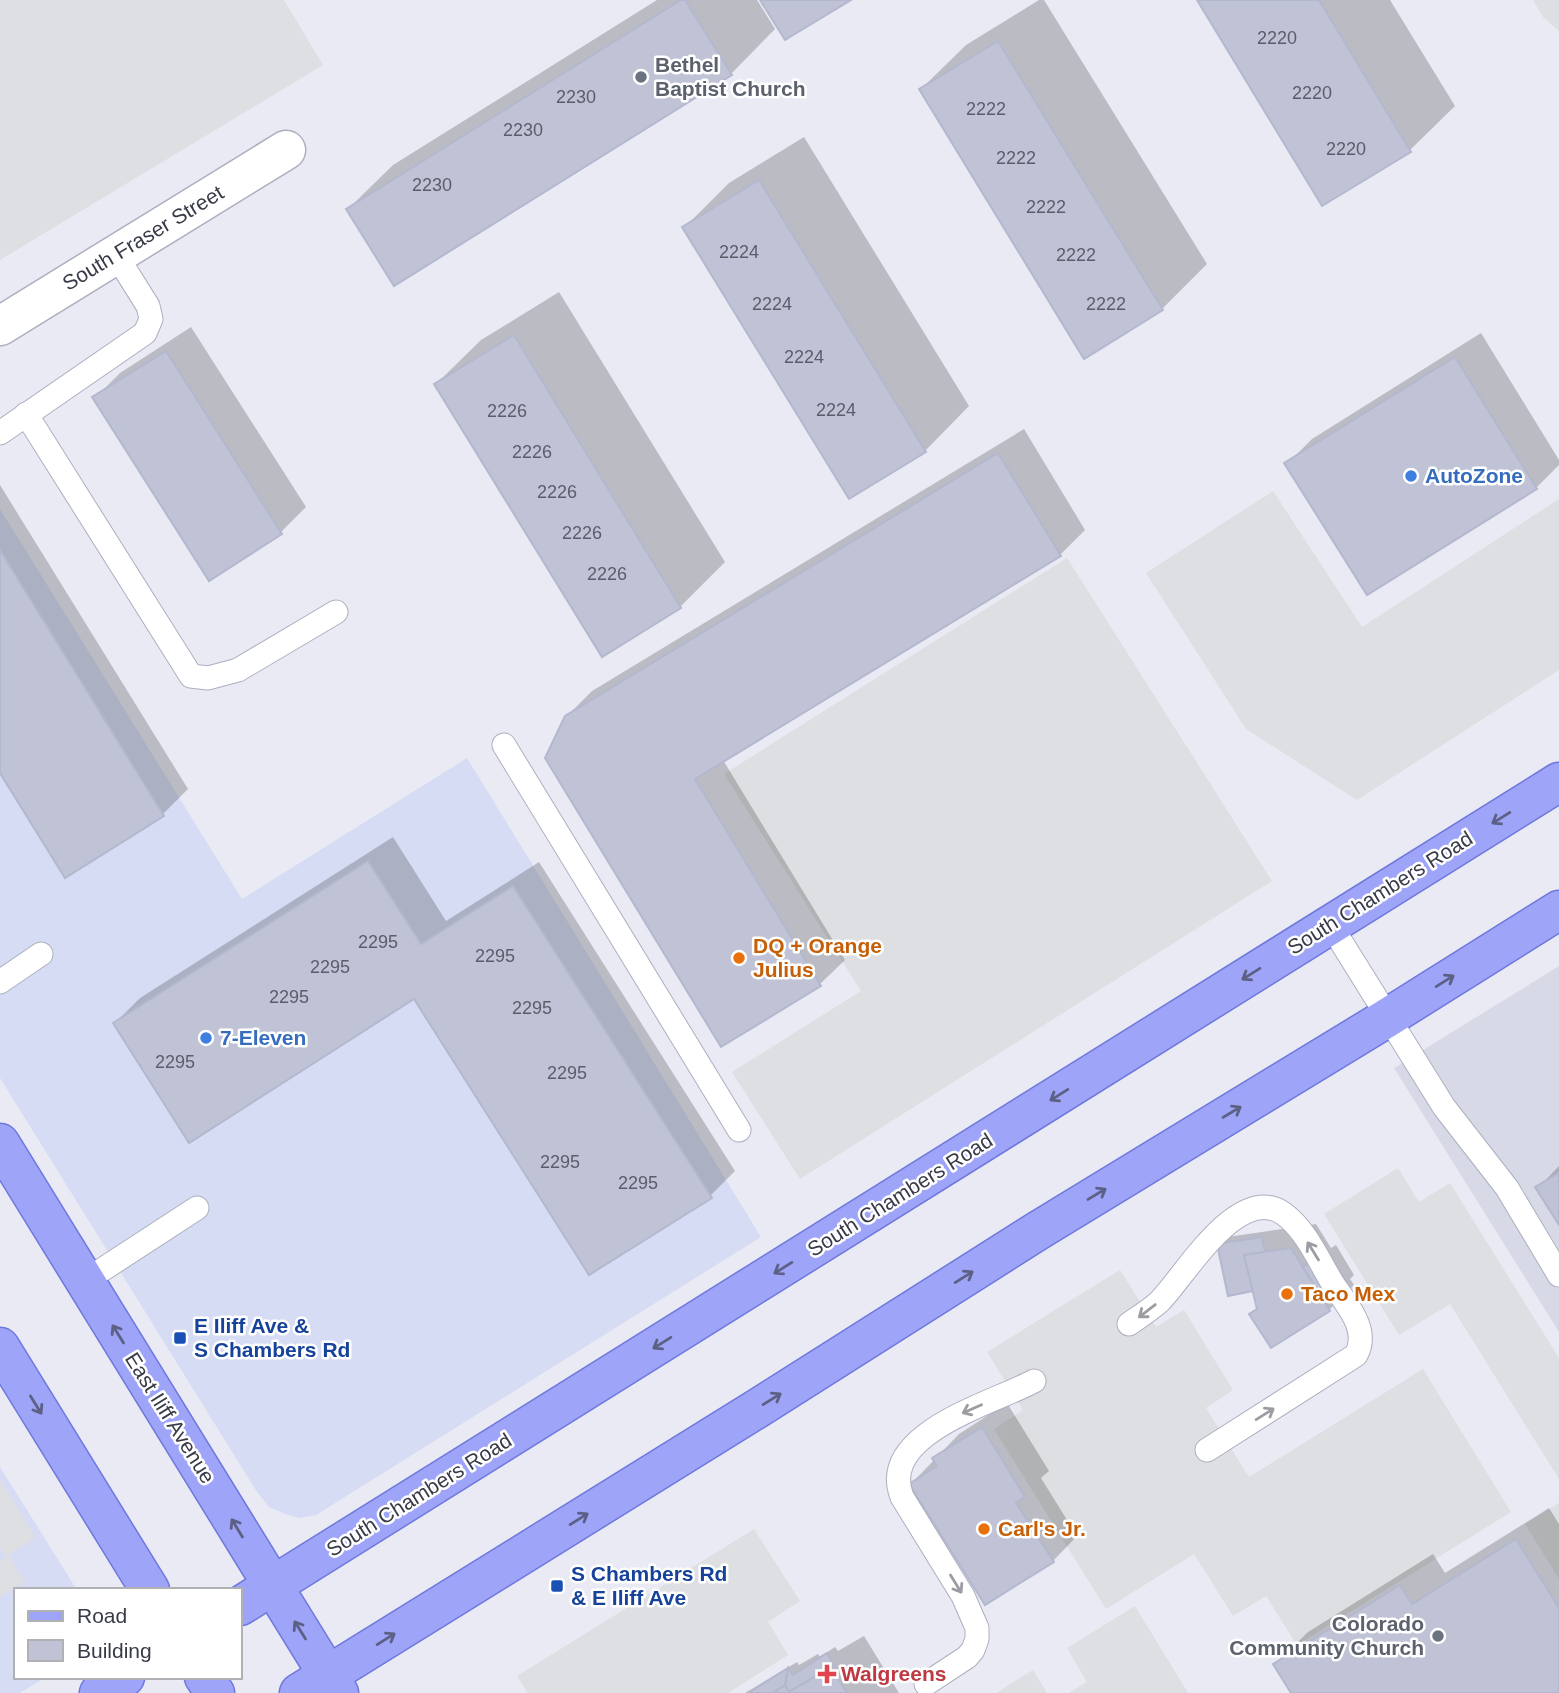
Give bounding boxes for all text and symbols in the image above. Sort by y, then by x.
house number: 2220 [1257,28,1297,48]
place label: Bethel Baptist Church [655,53,806,100]
marker: Bethel Baptist Church [633,69,649,85]
house number: 2220 [1292,83,1332,103]
house number: 2230 [556,87,596,107]
house number: 2222 [966,99,1006,119]
house number: 2230 [503,120,543,140]
house number: 2220 [1326,139,1366,159]
house number: 2222 [996,148,1036,168]
house number: 2230 [412,175,452,195]
street label: South Fraser Street [58,180,227,295]
house number: 2222 [1026,197,1066,217]
house number: 2224 [719,242,759,262]
house number: 2222 [1056,245,1096,265]
house number: 2224 [752,294,792,314]
house number: 2222 [1086,294,1126,314]
house number: 2224 [784,347,824,367]
house number: 2224 [816,400,856,420]
house number: 2226 [487,401,527,421]
house number: 2226 [512,442,552,462]
place label: AutoZone [1425,464,1523,487]
marker: AutoZone [1403,468,1419,484]
house number: 2226 [537,482,577,502]
house number: 2226 [562,523,602,543]
house number: 2226 [587,564,627,584]
one-way arrow [1492,811,1511,826]
street label: South Chambers Road [1283,826,1476,959]
house number: 2295 [358,932,398,952]
place label: DQ + Orange Julius [753,934,882,981]
house number: 2295 [475,946,515,966]
marker: DQ + Orange Julius [731,950,747,966]
house number: 2295 [310,957,350,977]
one-way arrow [1242,967,1262,981]
one-way arrow [1435,974,1455,988]
house number: 2295 [269,987,309,1007]
house number: 2295 [512,998,552,1018]
place label: 7-Eleven [220,1026,306,1049]
marker: 7-Eleven [198,1030,214,1046]
house number: 2295 [155,1052,195,1072]
house number: 2295 [547,1063,587,1083]
one-way arrow [1050,1088,1069,1102]
one-way arrow [1222,1105,1242,1119]
street label: South Chambers Road [803,1128,996,1261]
house number: 2295 [540,1152,580,1172]
house number: 2295 [618,1173,658,1193]
one-way arrow [1087,1187,1107,1201]
one-way arrow [1305,1242,1320,1261]
one-way arrow [774,1260,793,1275]
one-way arrow [954,1270,973,1285]
place label: Taco Mex [1301,1282,1395,1305]
marker: Taco Mex [1279,1286,1295,1302]
one-way arrow [1138,1303,1157,1318]
place label: E Iliff Ave & S Chambers Rd [194,1314,350,1361]
one-way arrow [111,1324,125,1344]
marker: E Iliff Ave & S Chambers Rd [172,1330,188,1346]
one-way arrow [653,1337,673,1351]
street label: East Iliff Avenue [121,1348,220,1487]
one-way arrow [762,1392,781,1406]
one-way arrow [29,1394,43,1414]
one-way arrow [961,1403,983,1416]
one-way arrow [1254,1406,1274,1420]
street label: South Chambers Road [322,1428,515,1561]
one-way arrow [568,1512,588,1526]
place label: Carl's Jr. [998,1517,1086,1540]
one-way arrow [230,1518,244,1538]
marker: Carl's Jr. [976,1521,992,1537]
place label: S Chambers Rd & E Iliff Ave [571,1562,727,1609]
one-way arrow [948,1574,963,1593]
marker: S Chambers Rd & E Iliff Ave [549,1578,565,1594]
legend [14,1588,242,1679]
text: Road [77,1604,127,1627]
place label: Colorado Community Church [1229,1612,1424,1659]
one-way arrow [293,1621,307,1641]
marker: Colorado Community Church [1430,1628,1446,1644]
one-way arrow [375,1632,395,1646]
text: Building [77,1639,152,1662]
place label: Walgreens [841,1662,946,1685]
marker: Walgreens [819,1666,835,1682]

